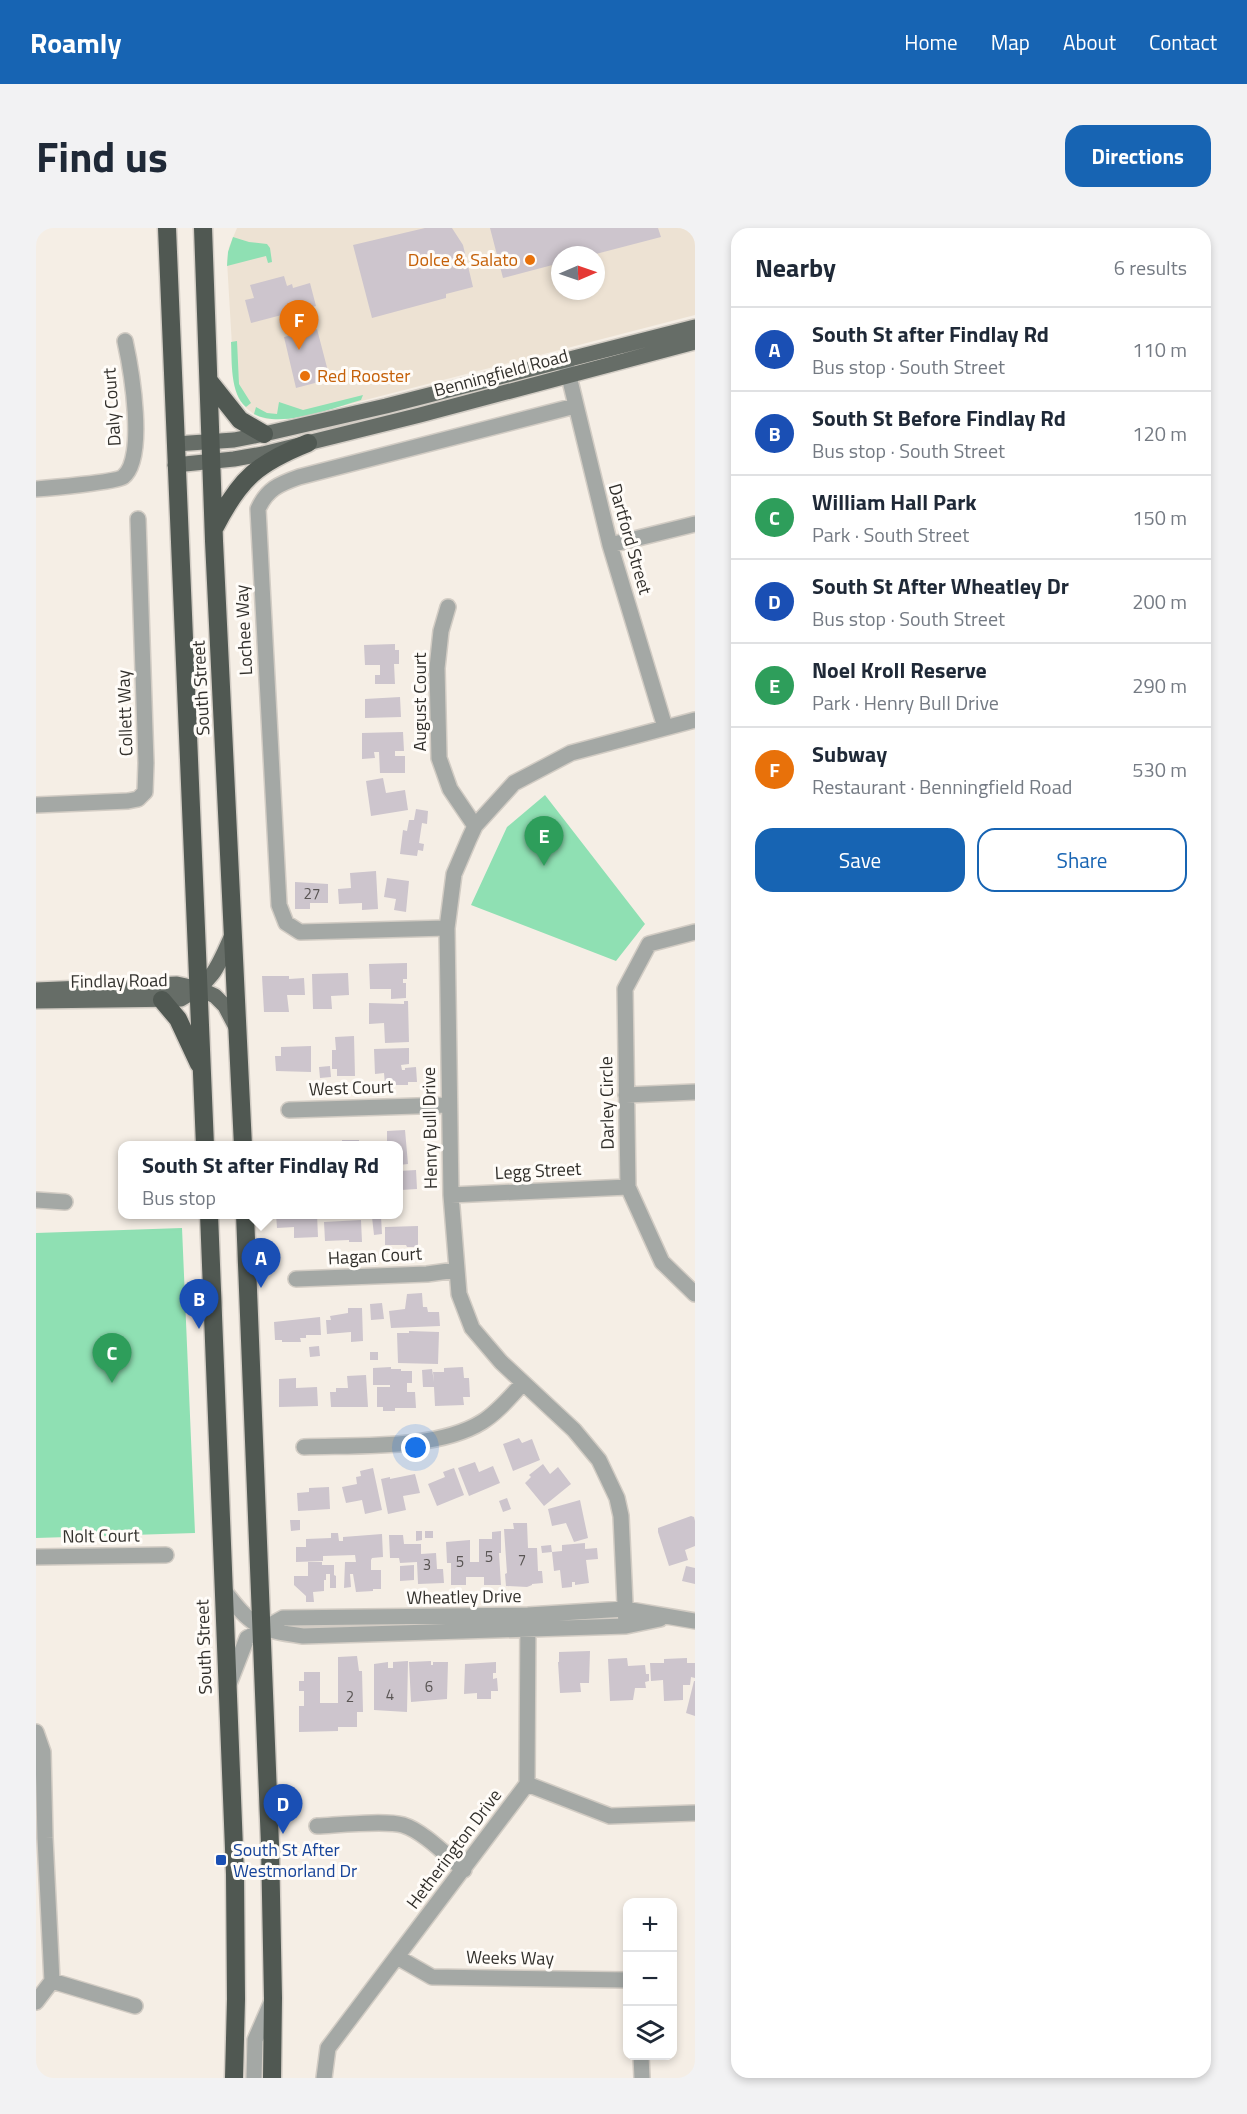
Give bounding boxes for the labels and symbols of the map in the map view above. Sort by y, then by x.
place label: Dolce & Salato [408,246,518,273]
north arrow [551,246,605,300]
marker: Dolce & Salato [523,253,537,267]
pin: F [280,300,318,350]
street label: Benningfield Road [431,342,571,403]
place label: Red Rooster [317,362,410,389]
street label: Daly Court [95,366,128,447]
marker: Red Rooster [298,369,312,383]
street label: Dartford Street [602,480,659,598]
street label: Lochee Way [228,584,259,676]
street label: South Street [184,639,216,736]
street label: August Court [406,652,433,751]
street label: Collett Way [109,669,139,757]
pin: E [524,816,564,866]
house number: 27 [304,882,320,905]
street label: Findlay Road [70,966,168,995]
street label: Darley Circle [592,1056,621,1150]
street label: Henry Bull Drive [415,1067,444,1189]
street label: West Court [308,1073,394,1102]
street label: Legg Street [494,1155,583,1186]
pin: A [242,1238,280,1288]
street label: Hagan Court [327,1240,423,1271]
pin: B [180,1280,218,1329]
pin: C [92,1334,132,1383]
your location [401,1433,430,1462]
street label: Nolt Court [62,1521,141,1550]
house number: 5 [485,1545,493,1568]
house number: 7 [518,1548,526,1571]
house number: 5 [456,1550,464,1573]
house number: 3 [423,1553,431,1576]
street label: Wheatley Drive [406,1582,522,1611]
street label: South Street [188,1598,219,1695]
house number: 6 [425,1675,433,1698]
house number: 4 [386,1683,394,1706]
house number: 2 [346,1685,354,1708]
street label: Hetherington Drive [399,1783,508,1914]
pin: D [264,1784,302,1834]
place label: South St After Westmorland Dr [233,1836,357,1884]
marker: South St After Westmorland Dr [214,1853,228,1867]
street label: Weeks Way [466,1943,555,1972]

